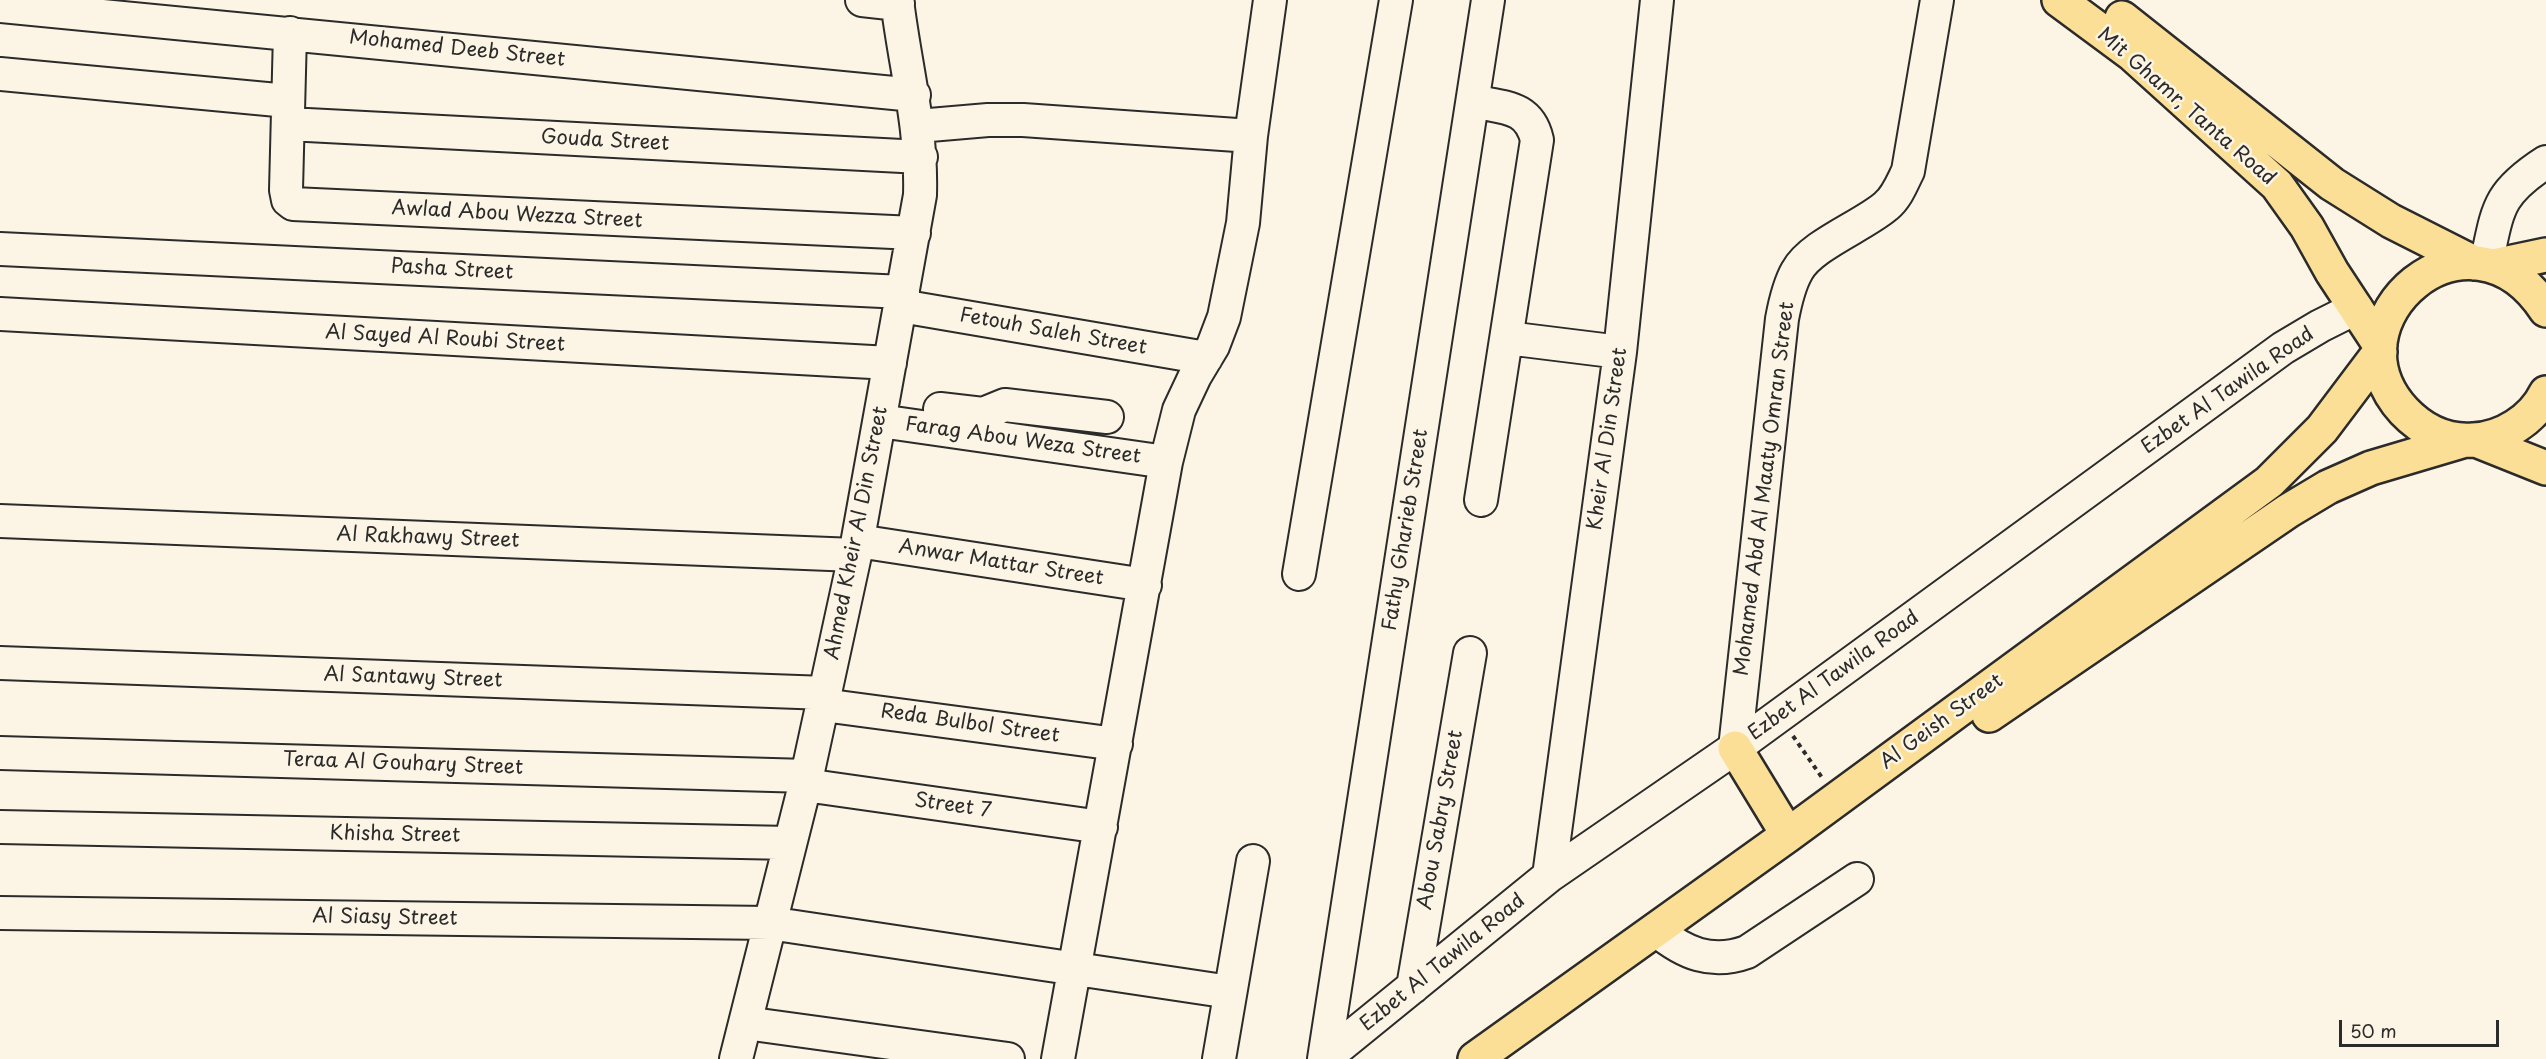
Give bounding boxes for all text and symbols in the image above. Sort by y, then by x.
street label: Mit Ghamr, Tanta Road [2092,23,2280,191]
street label: Mohamed Deeb Street [348,26,566,72]
street label: Gouda Street [540,126,670,156]
street label: Awlad Abou Wezza Street [391,196,643,234]
street label: Pasha Street [390,255,514,285]
street label: Mohamed Abd Al Maaty Omran Street [1730,301,1800,677]
street label: Fetouh Saleh Street [958,304,1148,360]
street label: Al Sayed Al Roubi Street [325,321,565,357]
street label: Ezbet Al Tawila Road [2137,322,2319,460]
street label: Kheir Al Din Street [1583,346,1633,532]
street label: Ahmed Kheir Al Din Street [821,404,893,662]
street label: Farag Abou Weza Street [904,413,1142,469]
street label: Fathy Gharieb Street [1378,427,1434,633]
street label: Al Rakhawy Street [336,523,520,553]
street label: Anwar Mattar Street [897,535,1105,591]
street label: Ezbet Al Tawila Road [1744,606,1924,746]
street label: Al Santawy Street [323,663,503,693]
street label: Al Geish Street [1876,669,2008,775]
street label: Reda Bulbol Street [879,700,1061,748]
street label: Abou Sabry Street [1413,728,1469,912]
street label: Teraa Al Gouhary Street [282,748,524,780]
street label: Street 7 [913,789,993,823]
street label: Khisha Street [329,822,461,848]
street label: Ezbet Al Tawila Road [1356,889,1530,1037]
street label: Al Siasy Street [312,905,458,931]
scale bar [2342,1008,2502,1046]
text: 50 m [2350,1017,2397,1044]

